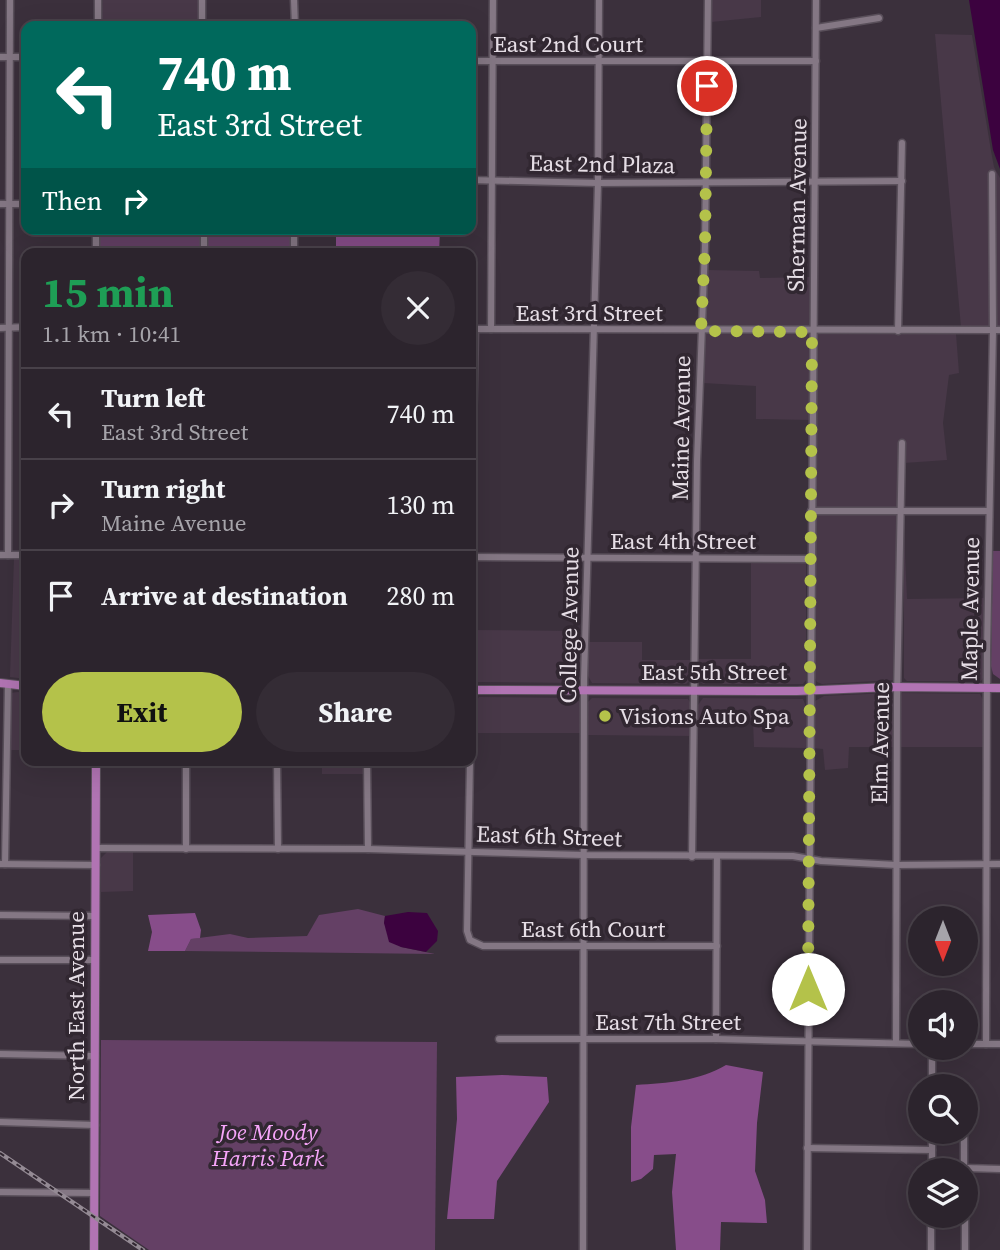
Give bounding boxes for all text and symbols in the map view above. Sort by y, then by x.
street label: East 2nd Court [493,28,644,60]
text: 740 m [157,39,292,106]
icon: left [42,49,133,140]
pin [677,56,737,116]
icon: arrive [688,67,726,105]
text: East 3rd Street [157,103,362,147]
street label: Sherman Avenue [779,118,815,292]
street label: East 2nd Plaza [529,147,676,181]
icon: right [116,182,154,220]
text: Then [42,183,102,219]
text: 15 min [42,263,174,321]
button: close [381,271,455,345]
street label: East 3rd Street [515,297,663,329]
text: 1.1 km · 10:41 [42,318,181,350]
street label: Maine Avenue [664,355,698,501]
text: Turn left [101,380,205,416]
icon: left [42,395,80,433]
text: 740 m [387,396,455,432]
text: East 3rd Street [101,416,248,448]
text: Turn right [101,471,225,507]
icon: right [42,486,80,524]
text: 130 m [387,487,455,523]
text: Maine Avenue [101,507,246,539]
street label: East 4th Street [610,525,757,557]
street label: Maple Avenue [953,537,987,681]
street label: College Avenue [552,546,586,704]
icon: arrive [42,577,80,615]
text: Arrive at destination [101,578,348,614]
text: 280 m [387,578,455,614]
street label: East 5th Street [641,656,788,688]
button: Exit [42,672,242,752]
button: Share [256,672,455,752]
street label: Elm Avenue [863,682,897,804]
place label: Visions Auto Spa [619,700,790,732]
marker: Visions Auto Spa [597,708,613,724]
street label: East 6th Street [475,817,623,855]
north arrow [908,906,978,976]
map controls [908,906,978,1228]
street label: North East Avenue [60,911,92,1101]
street label: East 6th Court [521,913,666,945]
position arrow [771,952,845,1026]
button: sound [908,990,978,1060]
street label: East 7th Street [595,1006,742,1038]
button: search [908,1074,978,1144]
park label: Joe Moody Harris Park [211,1116,324,1174]
button: layers [908,1158,978,1228]

